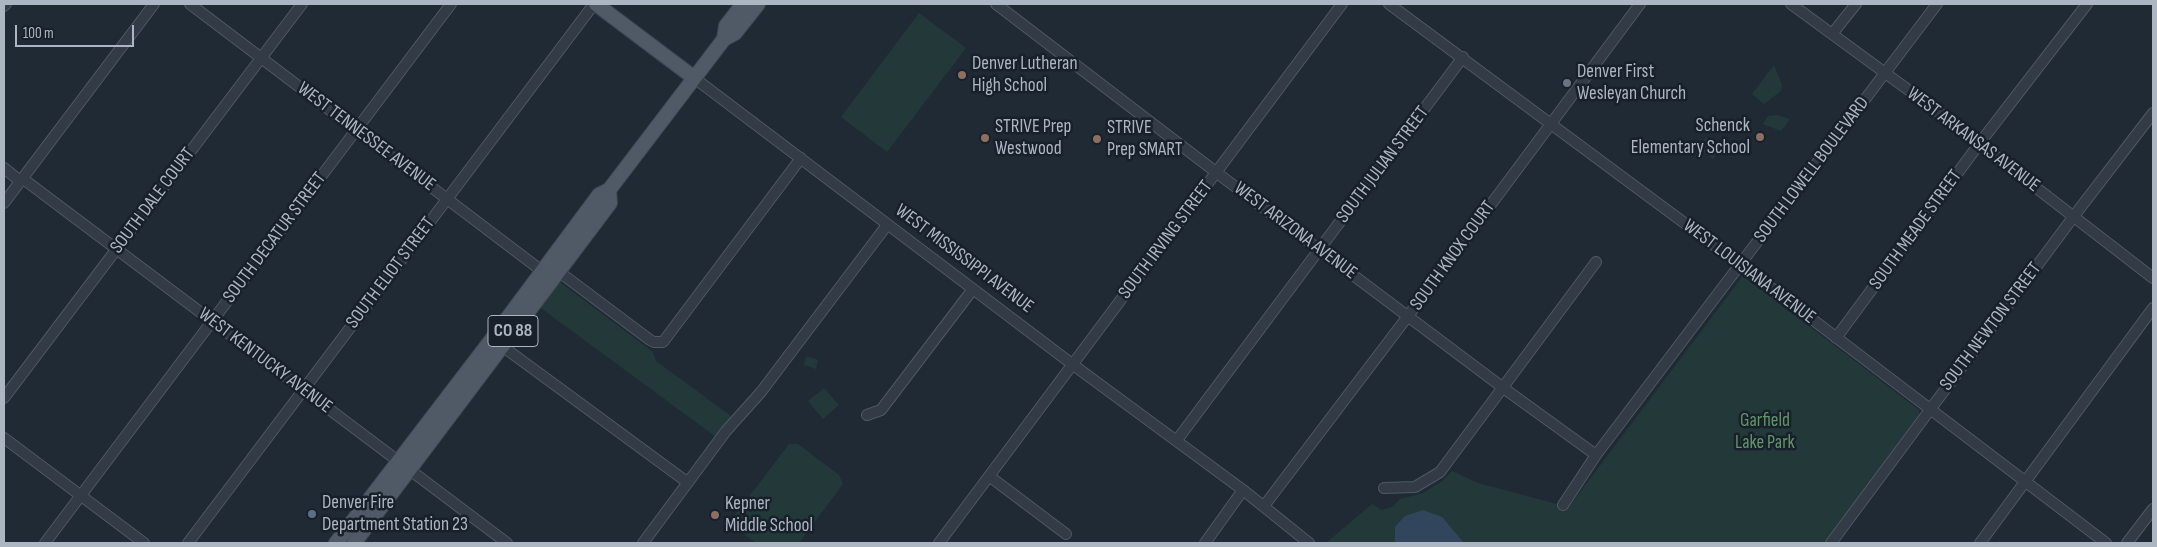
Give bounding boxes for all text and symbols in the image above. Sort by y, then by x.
scale bar [18,15,136,47]
text: 100 m [23,24,54,43]
place label: Denver Lutheran High School [972,53,1078,97]
place label: Denver First Wesleyan Church [1577,61,1686,105]
marker: Denver Lutheran High School [956,69,968,81]
marker: Denver First Wesleyan Church [1561,77,1573,89]
street label: WEST TENNESSEE AVENUE [292,78,440,196]
street label: WEST ARKANSAS AVENUE [1902,83,2044,197]
street label: SOUTH LOWELL BOULEVARD [1750,93,1874,247]
street label: SOUTH JULIAN STREET [1332,102,1434,228]
place label: Schenck Elementary School [1631,115,1750,159]
place label: STRIVE Prep Westwood [995,116,1071,160]
place label: STRIVE Prep SMART [1107,117,1182,161]
marker: Schenck Elementary School [1754,131,1766,143]
marker: STRIVE Prep Westwood [979,132,991,144]
marker: STRIVE Prep SMART [1091,133,1103,145]
street label: SOUTH DALE COURT [106,144,200,258]
street label: SOUTH MEADE STREET [1865,166,1967,294]
street label: SOUTH DECATUR STREET [218,168,332,308]
street label: SOUTH IRVING STREET [1114,176,1218,304]
street label: WEST ARIZONA AVENUE [1229,177,1361,285]
street label: SOUTH KNOX COURT [1406,197,1500,315]
street label: WEST MISSISSIPPI AVENUE [890,200,1038,318]
street label: SOUTH ELIOT STREET [342,213,440,333]
street label: WEST LOUISIANA AVENUE [1678,215,1820,329]
street label: SOUTH NEWTON STREET [1935,258,2047,396]
street label: WEST KENTUCKY AVENUE [194,303,336,419]
road number: CO 88 [488,316,538,346]
park label: Garfield Lake Park [1735,410,1795,454]
place label: Denver Fire Department Station 23 [322,492,468,536]
place label: Kepner Middle School [725,493,813,537]
marker: Denver Fire Department Station 23 [306,508,318,520]
marker: Kepner Middle School [709,509,721,521]

